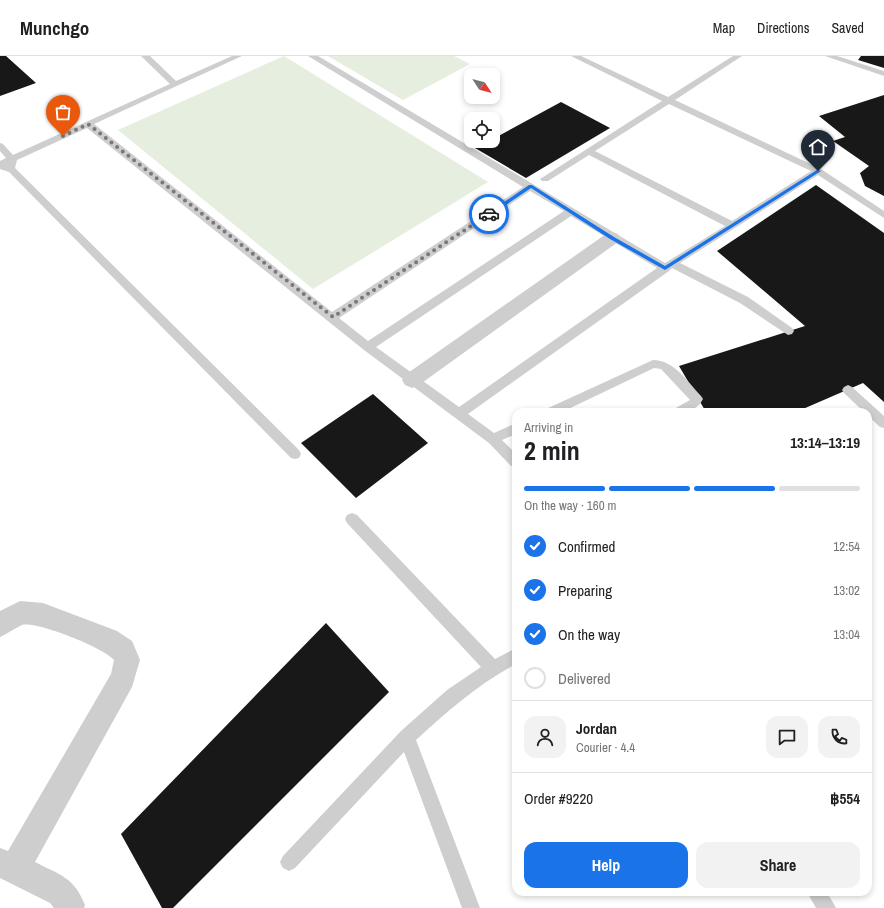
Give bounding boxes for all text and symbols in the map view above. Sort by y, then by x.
text: Munchgo [20,15,89,41]
text: Map [713,19,735,37]
text: Directions [757,19,809,37]
text: Saved [831,19,864,37]
north arrow [464,68,500,104]
map controls [464,68,500,148]
pin [46,95,80,136]
icon: bag [52,101,74,123]
button: locate [464,112,500,148]
pin [801,130,835,171]
icon: home [807,136,829,158]
courier [469,194,509,234]
icon: car [478,203,500,225]
text: Arriving in [524,419,573,436]
text: 13:14–13:19 [790,432,860,453]
text: 2 min [524,433,580,468]
text: On the way · 160 m [524,497,616,514]
icon: check [524,535,546,557]
text: Confirmed [558,536,615,557]
text: 12:54 [833,538,860,555]
icon: check [524,579,546,601]
text: Preparing [558,580,612,601]
text: 13:02 [833,582,860,599]
icon: check [524,623,546,645]
text: On the way [558,624,620,645]
text: 13:04 [833,626,860,643]
text: Delivered [558,668,611,689]
button: person [524,716,566,758]
button: chat [766,716,808,758]
button: phone [818,716,860,758]
text: Jordan [576,718,617,739]
text: Courier · 4.4 [576,739,635,756]
text: Order #9220 [524,788,593,809]
text: ฿554 [830,788,860,809]
button: Help [524,842,688,888]
button: Share [696,842,860,888]

